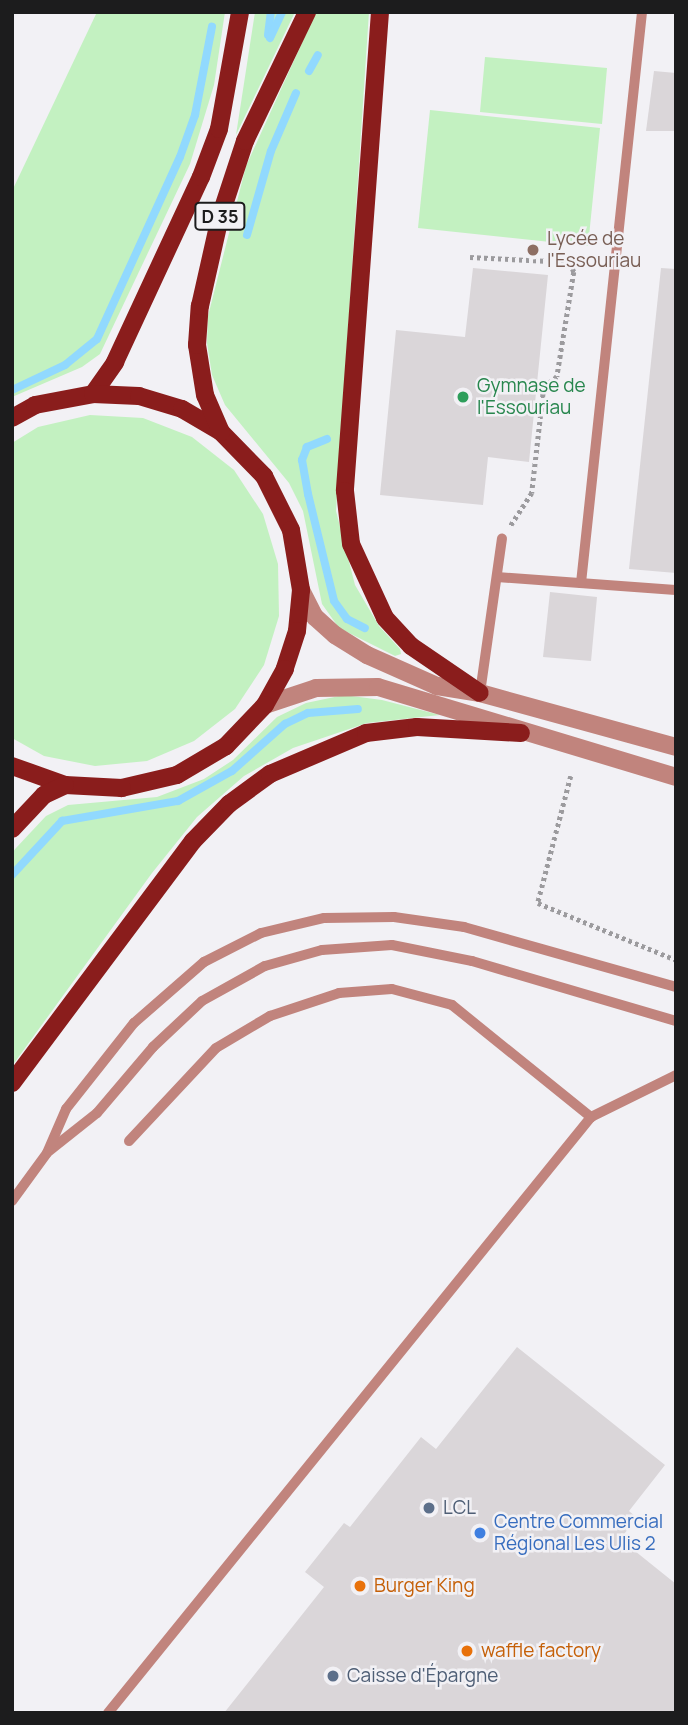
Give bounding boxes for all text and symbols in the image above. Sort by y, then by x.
road number: D 35 [194,202,246,230]
place label: Lycée de l'Essouriau [547,228,641,272]
marker: Lycée de l'Essouriau [525,242,541,258]
place label: Gymnase de l'Essouriau [477,375,586,419]
marker: Gymnase de l'Essouriau [455,389,471,405]
place label: LCL [443,1497,476,1519]
marker: LCL [421,1500,437,1516]
place label: Centre Commercial Régional Les Ulis 2 [494,1511,663,1555]
marker: Centre Commercial Régional Les Ulis 2 [472,1525,488,1541]
place label: Burger King [374,1575,475,1597]
marker: Burger King [352,1578,368,1594]
place label: waffle factory [481,1640,601,1662]
marker: waffle factory [459,1643,475,1659]
place label: Caisse d'Épargne [347,1665,498,1687]
marker: Caisse d'Épargne [325,1668,341,1684]

